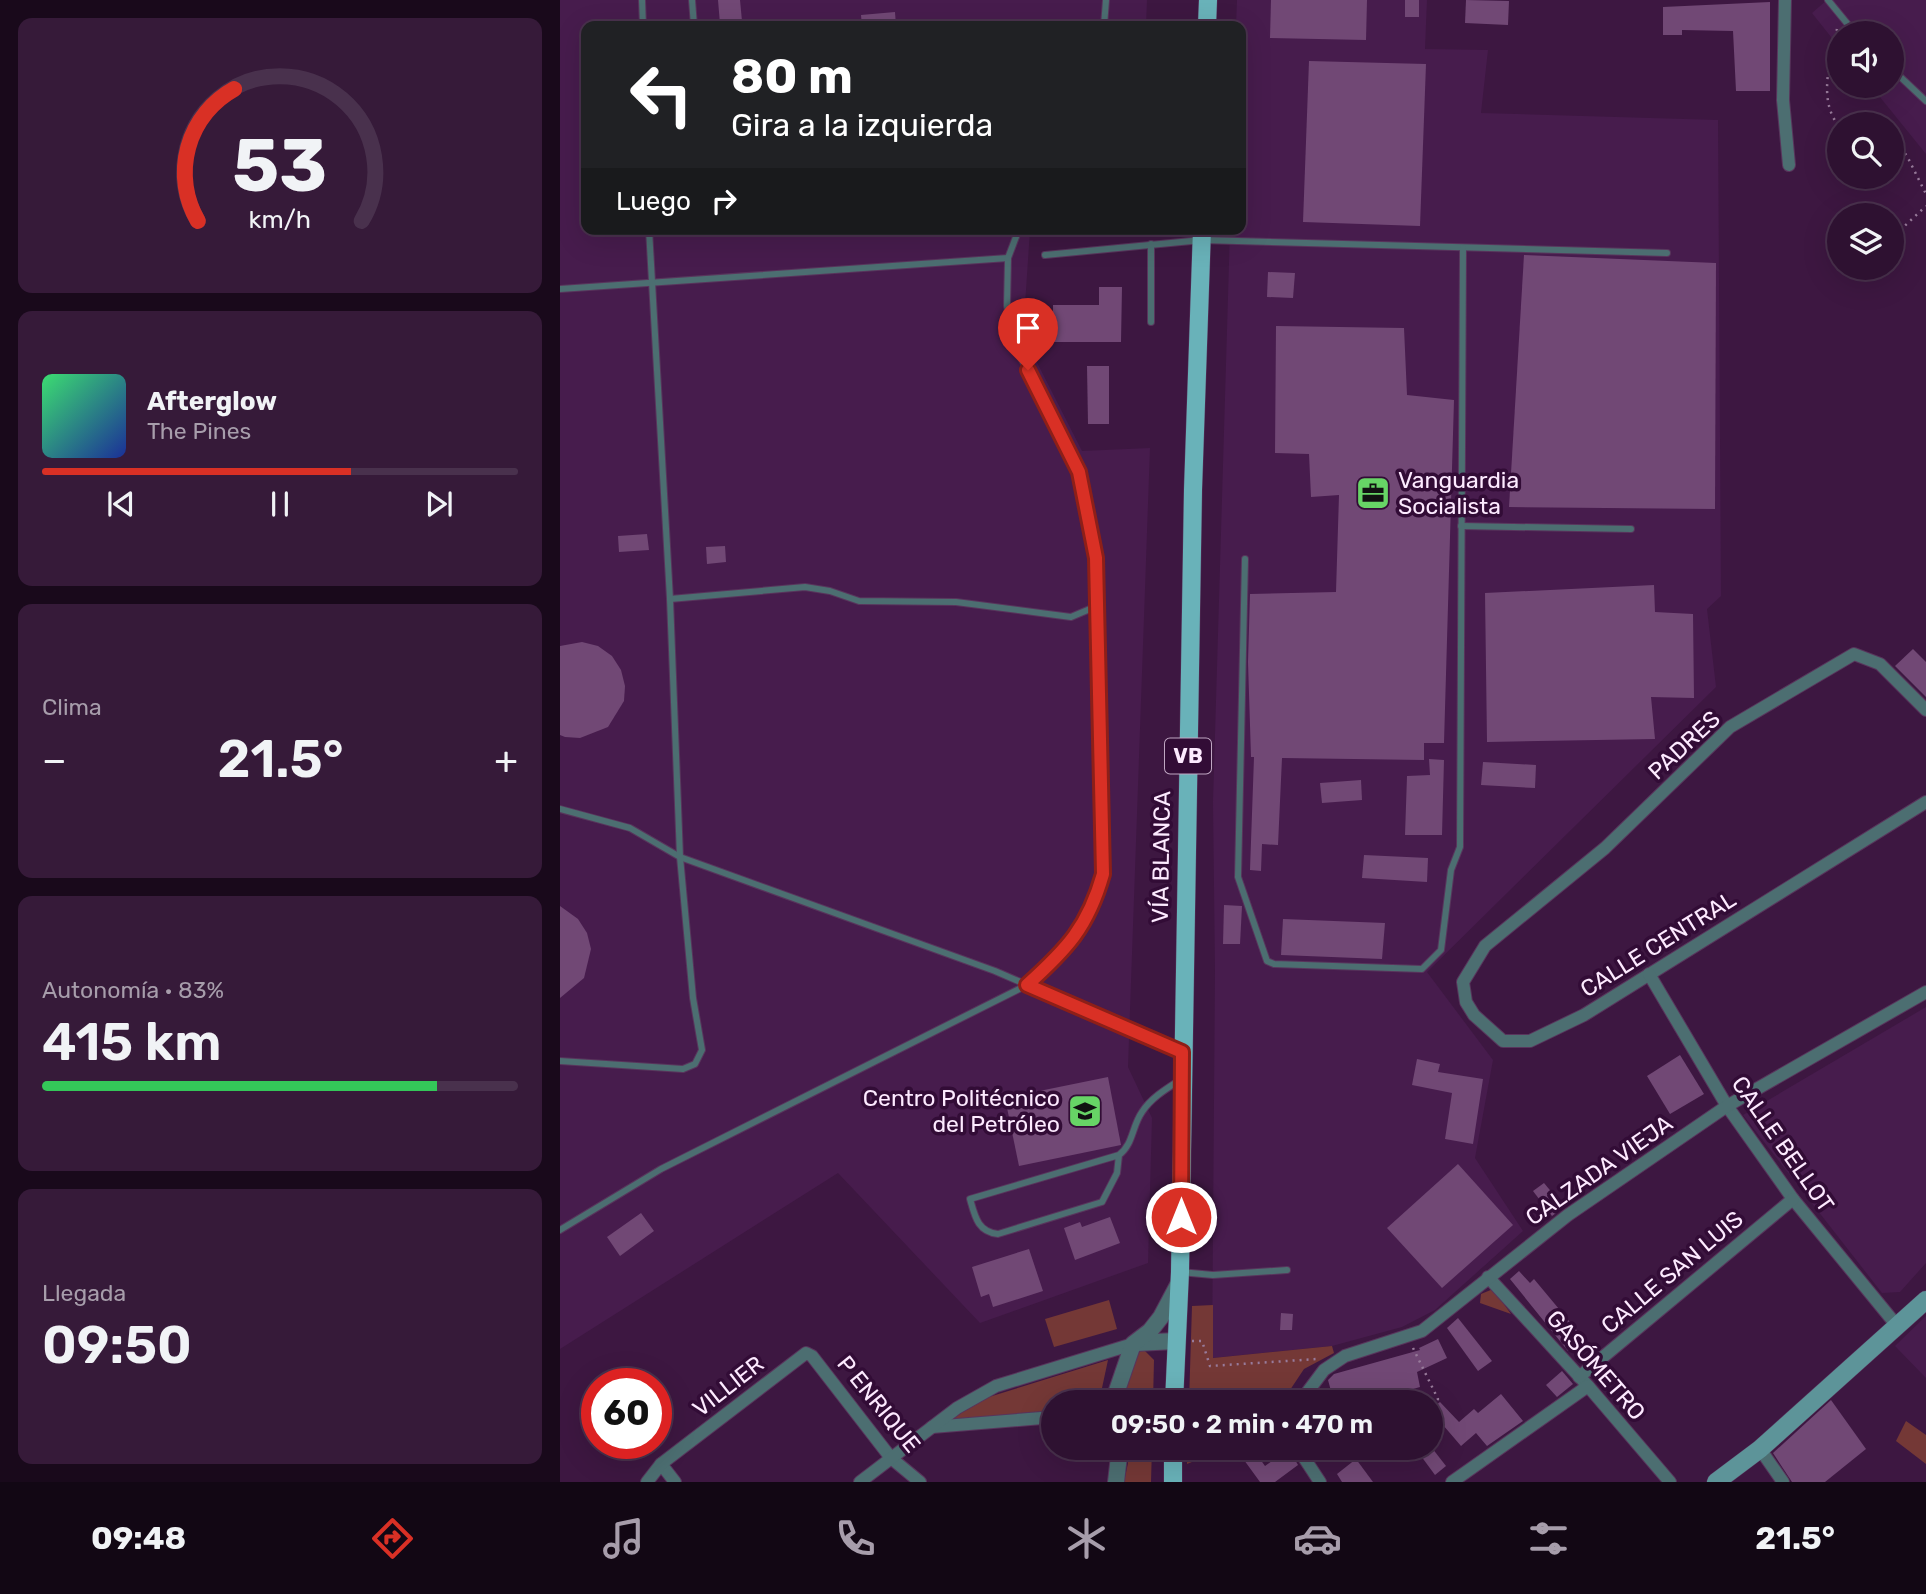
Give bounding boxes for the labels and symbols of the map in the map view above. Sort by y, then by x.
pin [998,298,1058,370]
place label: Vanguardia Socialista [1398,466,1519,520]
office icon: Vanguardia Socialista [1354,474,1392,512]
street label: PADRES [1642,705,1726,785]
road number: VB [1165,738,1211,774]
street label: VÍA BLANCA [1146,791,1176,923]
street label: CALLE CENTRAL [1575,885,1741,1003]
street label: CALLE BELLOT [1726,1071,1840,1217]
place label: Centro Politécnico del Petróleo [863,1084,1060,1138]
school or university icon: Centro Politécnico del Petróleo [1066,1092,1104,1130]
street label: CALZADA VIEJA [1520,1109,1678,1231]
position arrow [1144,1180,1218,1254]
street label: CALLE SAN LUIS [1595,1205,1749,1339]
street label: GASÓMETRO [1541,1304,1651,1426]
street label: VILLIER [687,1350,769,1422]
street label: P ENRIQUE [831,1350,927,1458]
speed limit sign: 60 [581,1368,672,1459]

